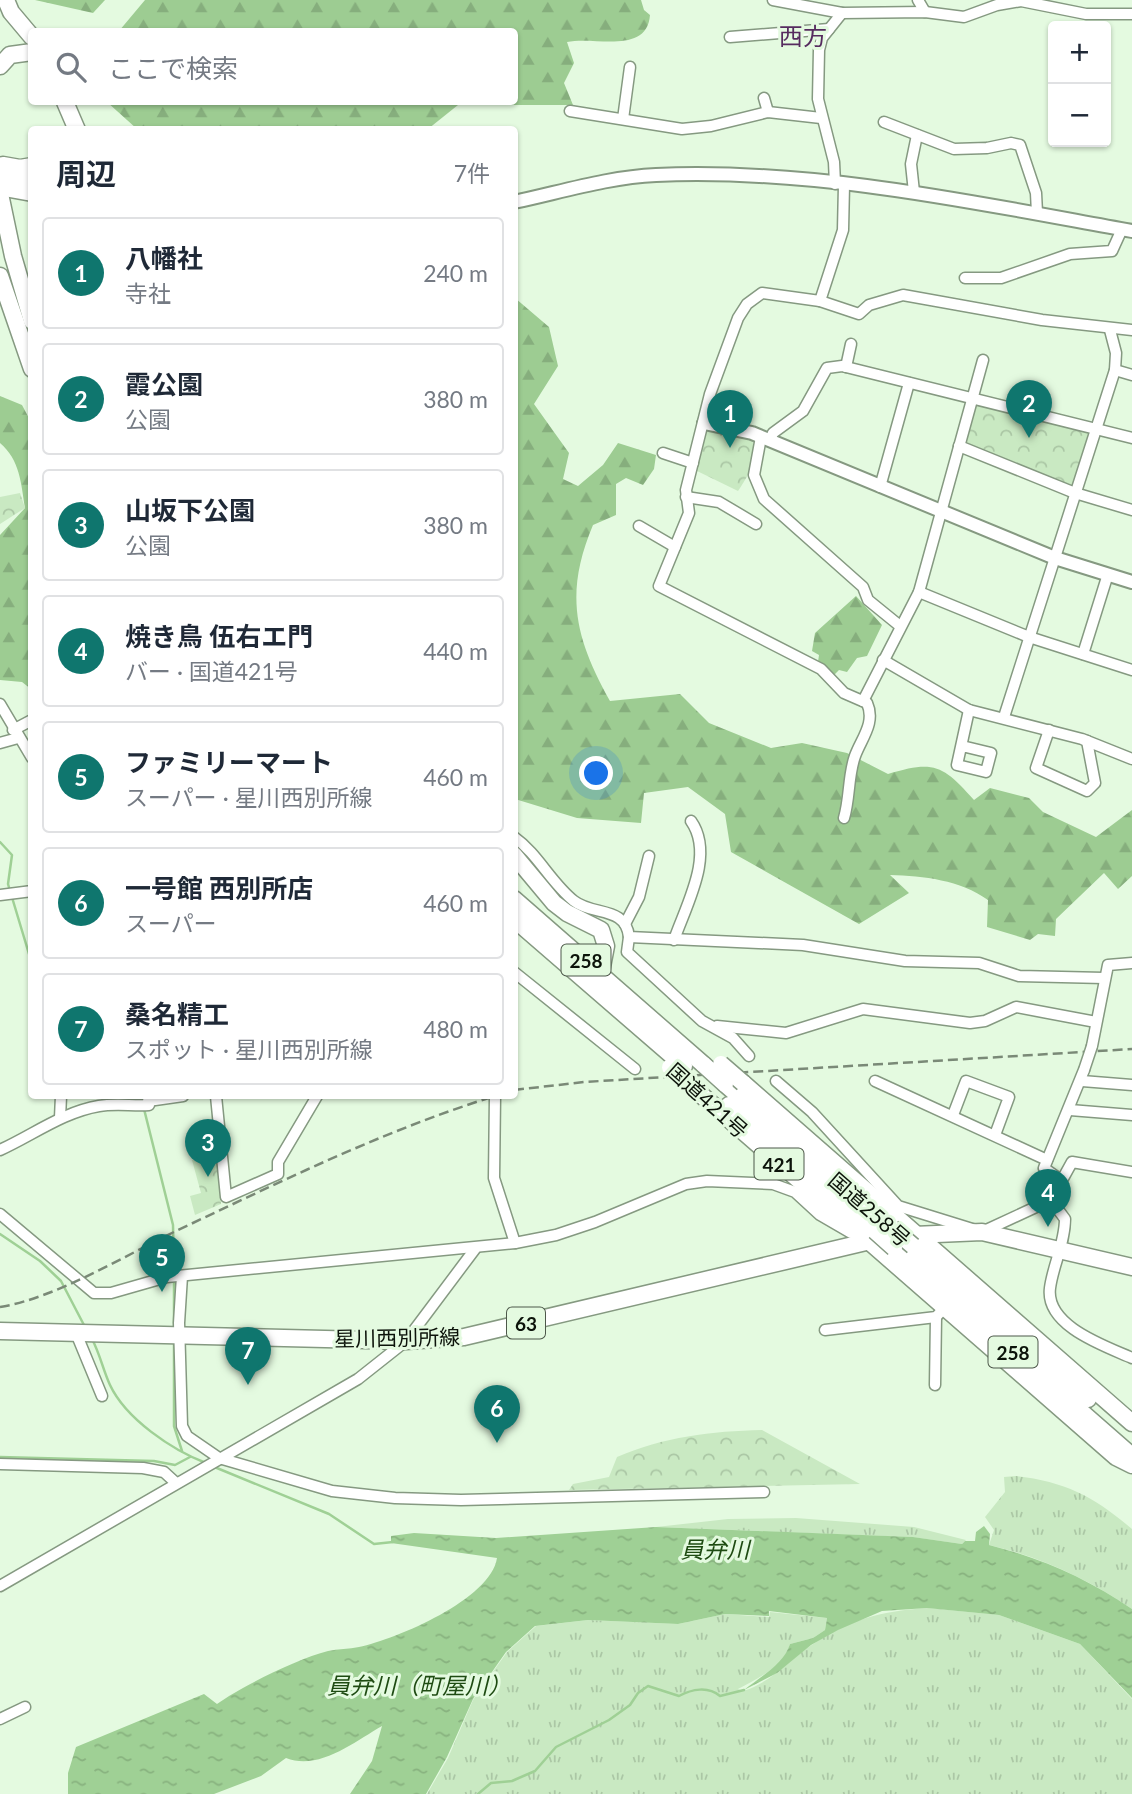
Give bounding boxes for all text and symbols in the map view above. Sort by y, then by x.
district label: 西方 [779,21,827,50]
map controls [1048,21,1111,147]
button: + [1048,21,1111,84]
search box [28,28,518,105]
icon: search [52,48,90,86]
text: ここで検索 [108,52,238,84]
button: − [1048,84,1111,147]
text: 周辺 [56,155,116,191]
text: 7件 [454,159,490,187]
text: 八幡社 [125,242,203,274]
text: 1 [74,259,88,287]
text: 240 m [423,259,488,287]
text: 寺社 [125,279,171,307]
text: 霞公園 [125,368,203,400]
pin: 2 [1006,380,1052,438]
text: 2 [74,385,88,413]
text: 380 m [423,385,488,413]
pin: 1 [707,390,753,448]
text: 公園 [125,405,171,433]
text: 山坂下公園 [125,494,255,526]
text: 3 [74,511,88,539]
text: 380 m [423,511,488,539]
text: 公園 [125,531,171,559]
text: 焼き鳥 伍右エ門 [125,620,313,652]
text: 4 [74,637,88,665]
text: 440 m [423,637,488,665]
text: バー · 国道421号 [125,657,298,685]
text: ファミリーマート [125,746,333,778]
your location [579,756,613,790]
text: 5 [74,763,88,791]
text: 460 m [423,763,488,791]
text: スーパー · 星川西別所線 [125,783,373,811]
text: 一号館 西別所店 [125,872,313,904]
text: 6 [74,889,88,917]
text: 460 m [423,889,488,917]
text: スーパー [125,909,217,937]
road number: 258 [562,944,610,976]
text: 桑名精工 [125,998,229,1030]
text: 7 [74,1015,88,1043]
text: 480 m [423,1015,488,1043]
text: スポット · 星川西別所線 [125,1035,373,1063]
street label: 国道421号 [663,1057,753,1143]
pin: 3 [185,1119,231,1177]
road number: 421 [754,1148,804,1180]
street label: 国道258号 [824,1167,916,1251]
pin: 4 [1025,1169,1071,1227]
pin: 5 [139,1234,185,1292]
road number: 63 [507,1308,545,1338]
street label: 星川西別所線 [334,1323,460,1351]
pin: 7 [225,1327,271,1385]
road number: 258 [988,1336,1038,1368]
pin: 6 [474,1385,520,1443]
water label: 員弁川 [681,1535,753,1563]
water label: 員弁川（町屋川） [327,1671,511,1699]

